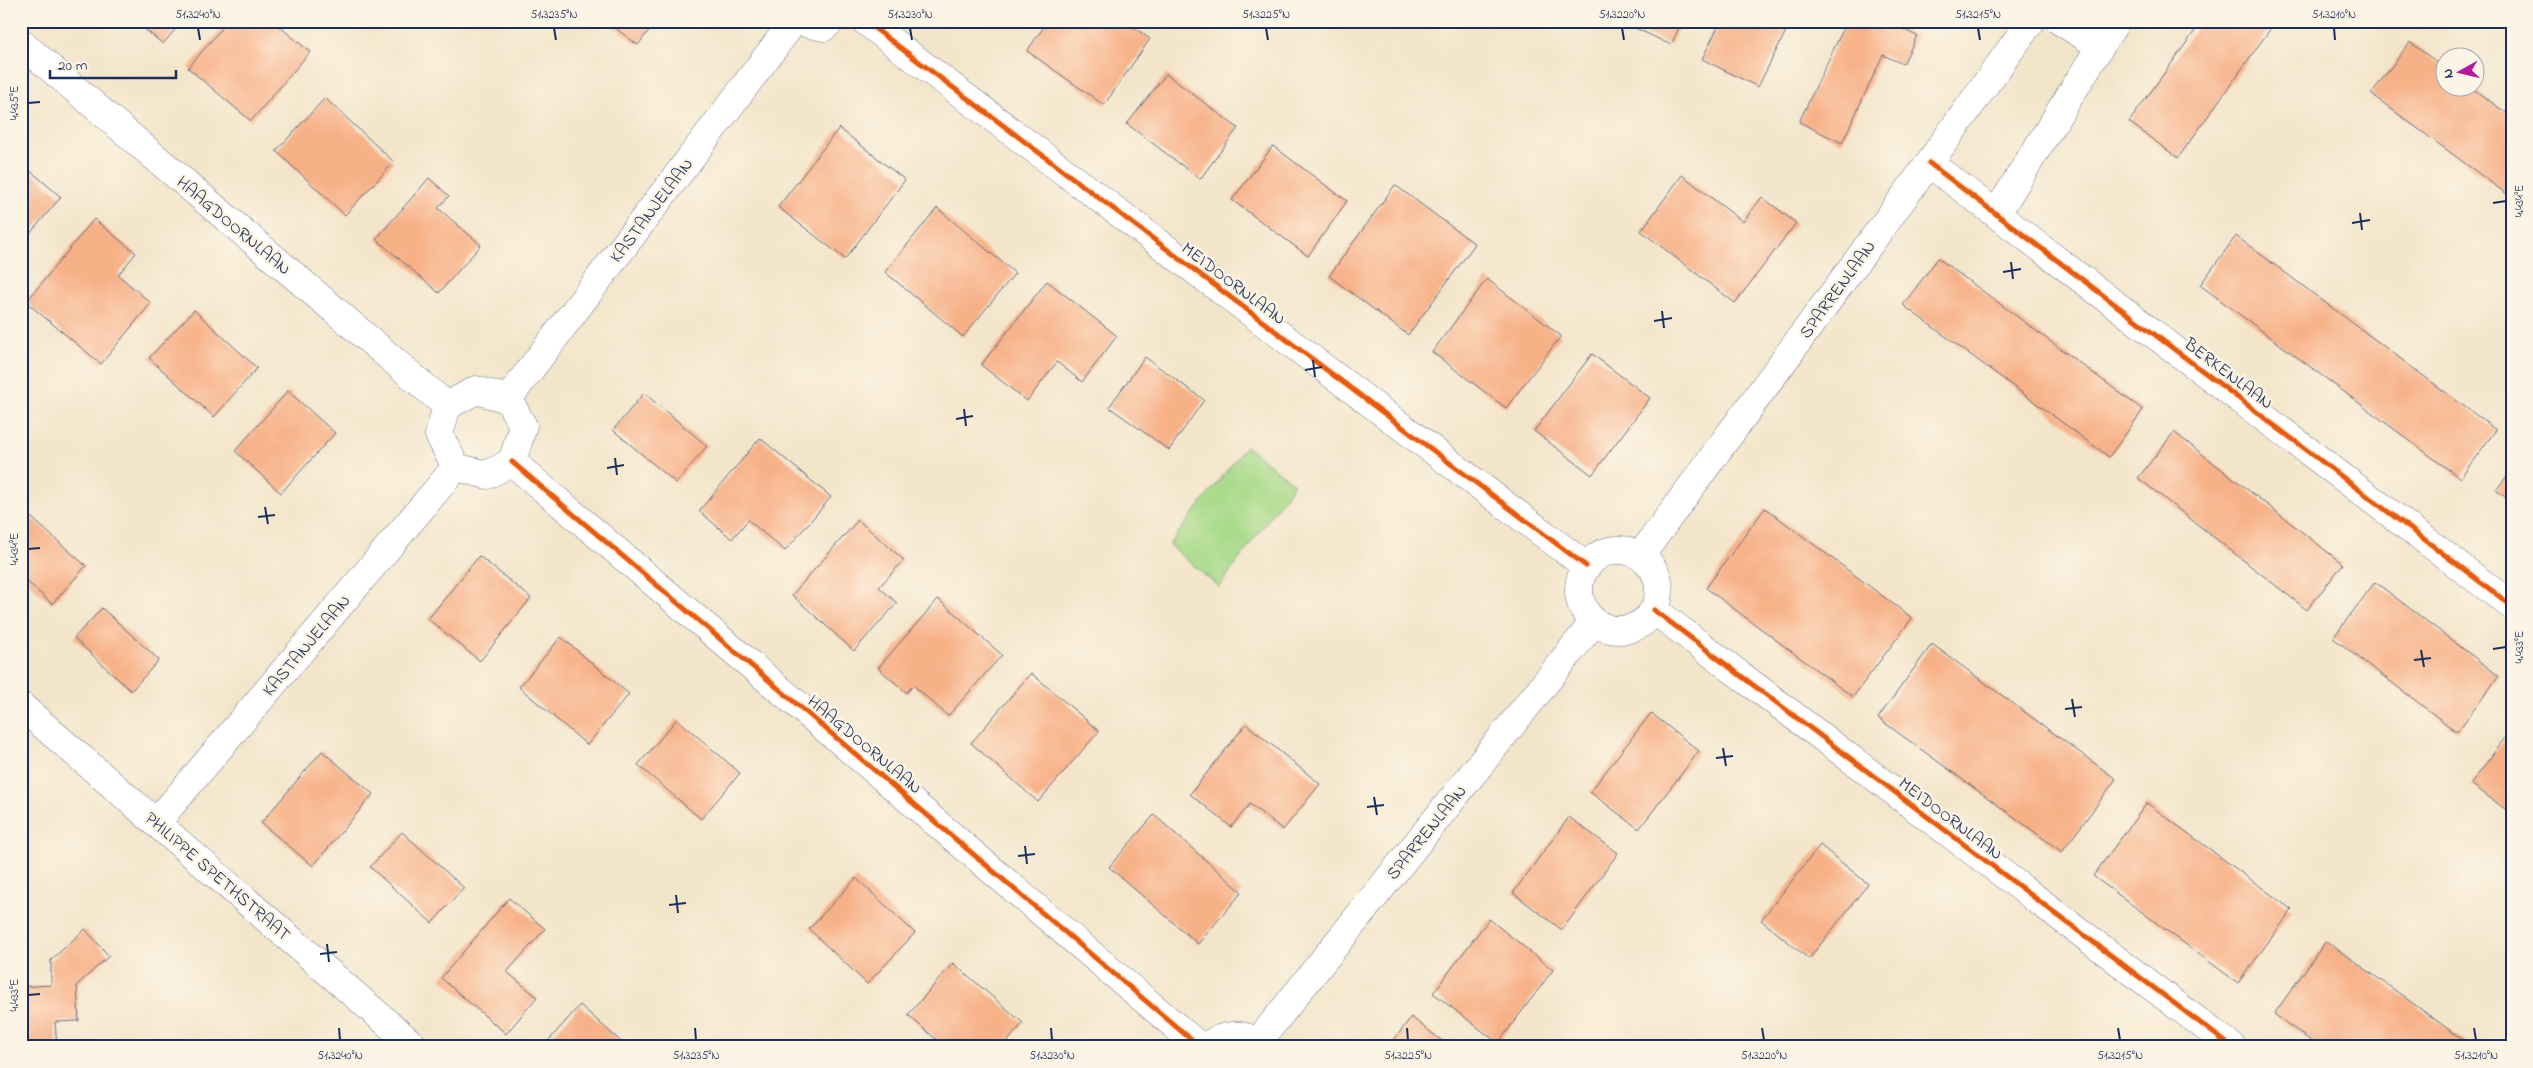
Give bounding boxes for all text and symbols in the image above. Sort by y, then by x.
text: 51.3240°N [175,6,221,24]
text: 51.3235°N [530,6,578,24]
text: 51.3230°N [887,6,933,24]
text: 51.3225°N [1242,6,1290,24]
text: 51.3220°N [1599,6,1645,24]
text: 51.3215°N [1955,6,2001,24]
text: 51.3210°N [2312,6,2356,24]
scale bar [50,48,176,80]
north arrow [2436,48,2486,98]
text: 20 m [58,55,88,77]
text: N [2438,67,2460,80]
text: 4.435°E [6,86,24,120]
street label: KASTANJELAAN [604,153,701,269]
street label: HAAGDOORNLAAN [170,171,296,282]
text: 4.434°E [2511,185,2529,217]
street label: SPARRENLAAN [1794,236,1883,345]
street label: MEIDOORNLAAN [1175,237,1291,333]
street label: BERKENLAAN [2177,332,2278,417]
text: 4.434°E [6,533,24,565]
street label: KASTANJELAAN [257,590,358,703]
text: 4.433°E [2511,631,2529,663]
street label: HAAGDOORNLAAN [801,690,927,801]
street label: MEIDOORNLAAN [1892,772,2008,868]
street label: SPARRENLAAN [1381,780,1474,886]
street label: PHILIPPE SPETHSTRAAT [138,807,295,948]
text: 4.433°E [6,979,24,1011]
text: 51.3240°N [317,1047,363,1065]
text: 51.3235°N [672,1047,720,1065]
text: 51.3230°N [1029,1047,1075,1065]
text: 51.3225°N [1384,1047,1432,1065]
text: 51.3220°N [1741,1047,1787,1065]
text: 51.3215°N [2097,1047,2143,1065]
text: 51.3210°N [2454,1047,2498,1065]

